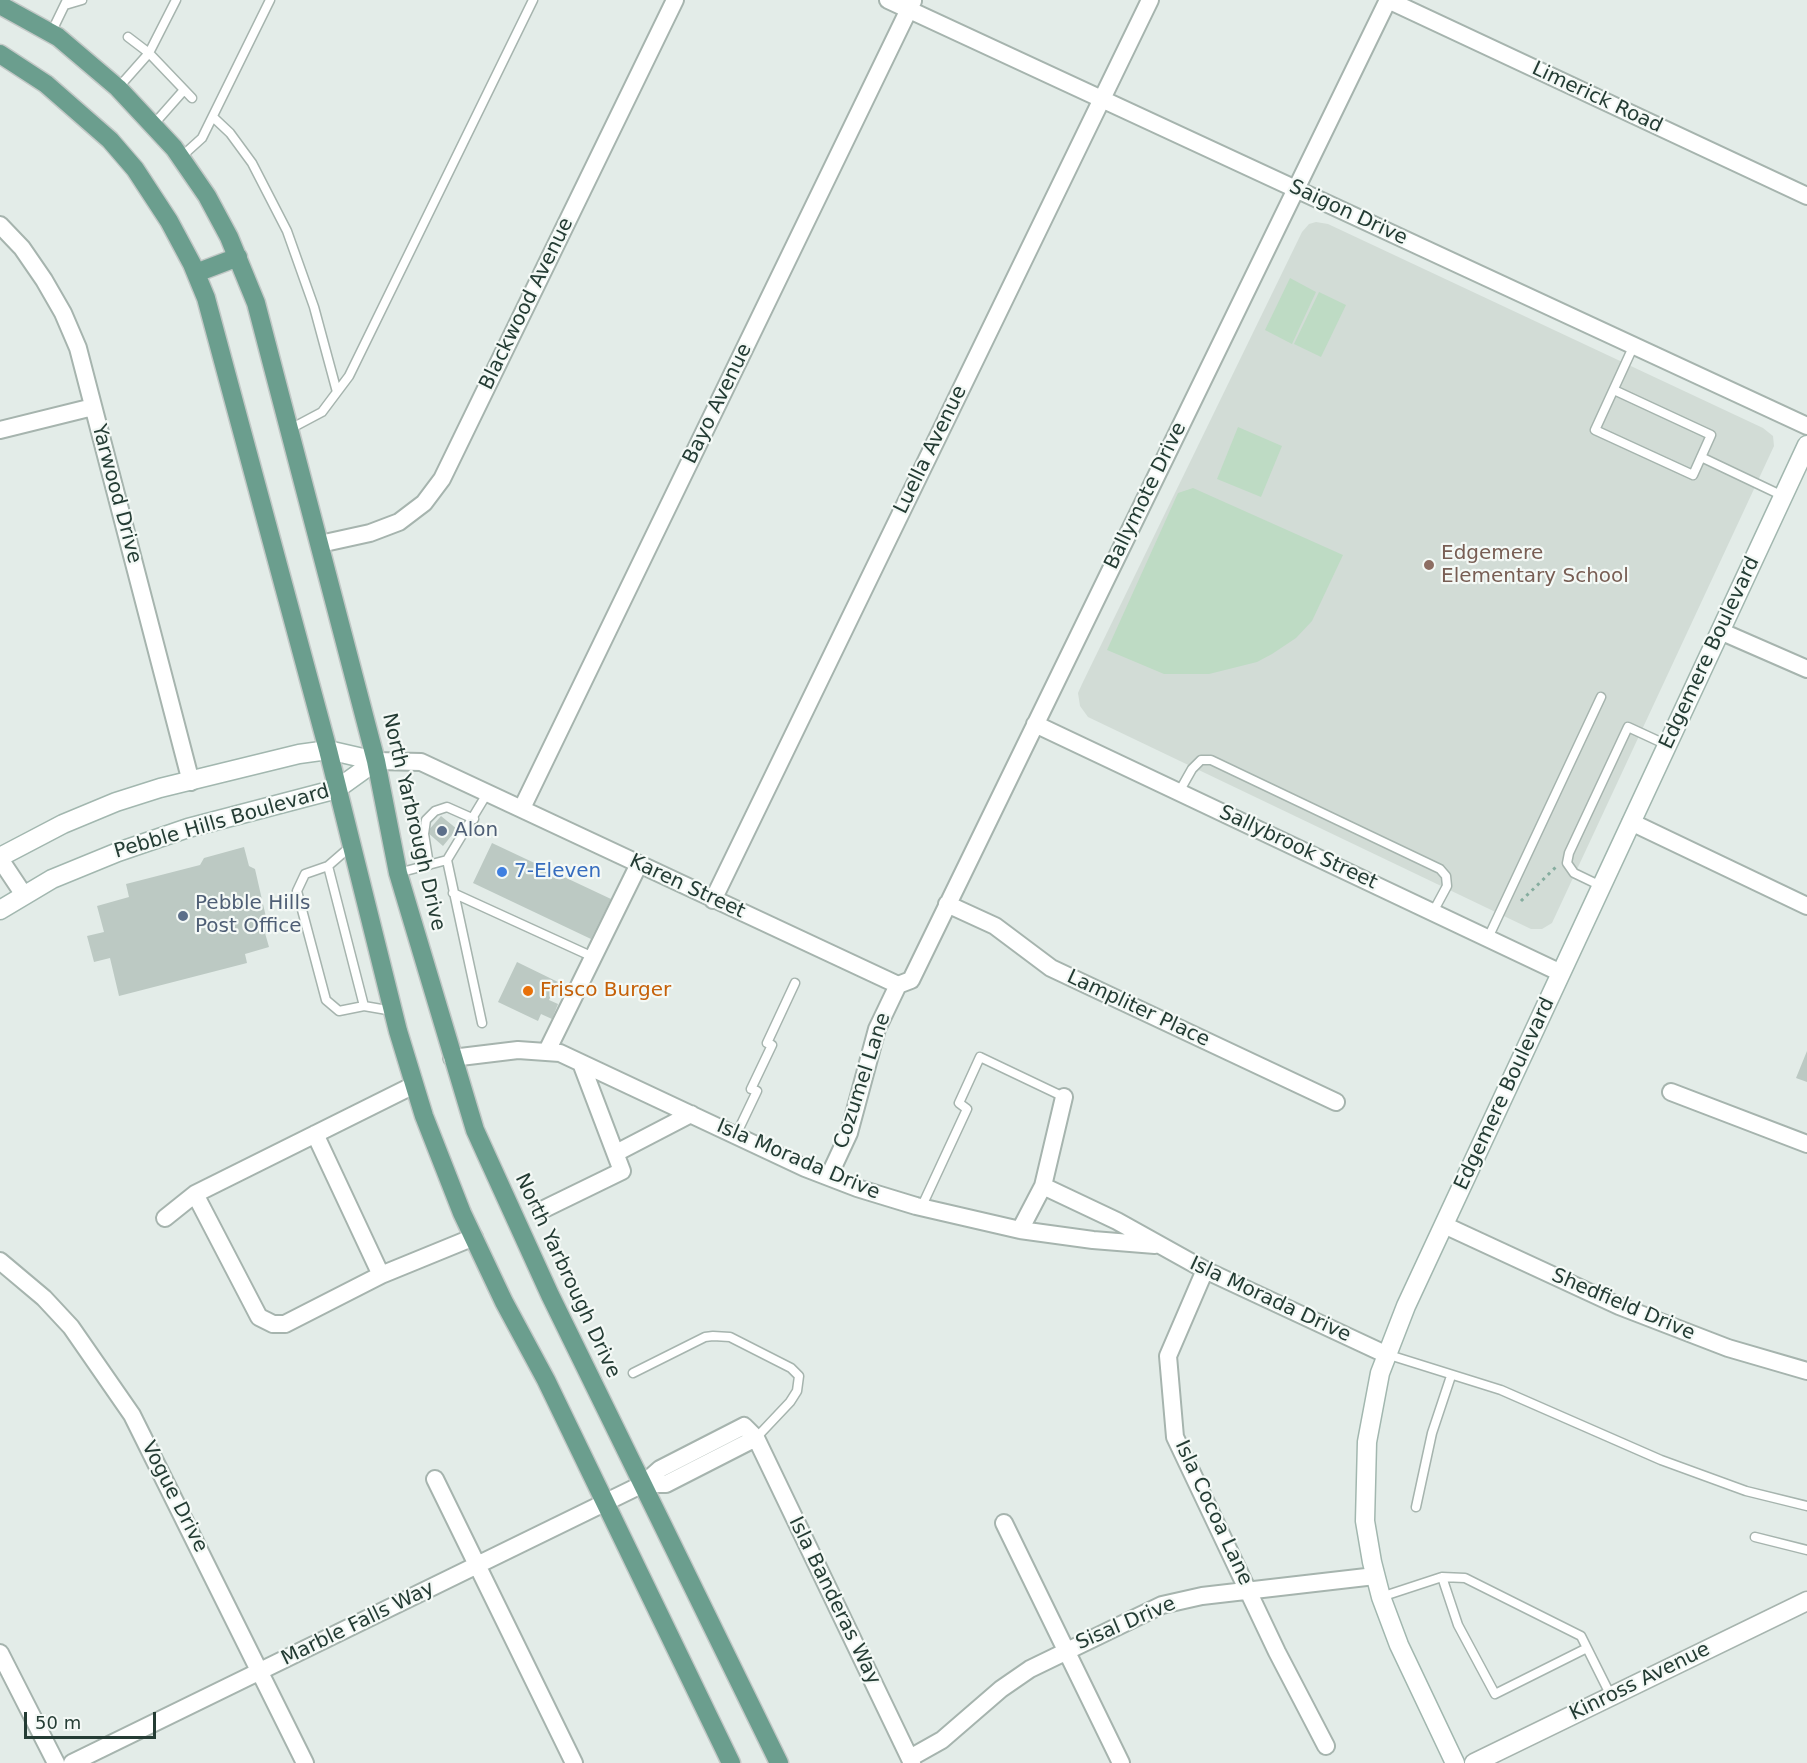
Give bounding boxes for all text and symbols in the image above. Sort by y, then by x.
street label: Limerick Road [1528,57,1666,139]
street label: Saigon Drive [1285,175,1411,251]
street label: Blackwood Avenue [475,214,579,394]
street label: Bayo Avenue [679,340,757,468]
street label: Luella Avenue [890,382,972,518]
street label: Ballymote Drive [1100,419,1192,573]
street label: Yarwood Drive [86,422,146,566]
place label: Edgemere Elementary School [1441,542,1629,589]
street label: Edgemere Boulevard [1655,553,1765,753]
marker: Edgemere Elementary School [1422,558,1436,572]
street label: North Yarbrough Drive [376,711,450,933]
street label: Pebble Hills Boulevard [112,780,332,864]
street label: Sallybrook Street [1215,801,1381,895]
place label: Alon [454,819,498,843]
marker: Alon [435,824,449,838]
street label: Karen Street [625,850,749,924]
place label: 7-Eleven [514,860,601,884]
marker: 7-Eleven [495,865,509,879]
place label: Pebble Hills Post Office [195,892,310,939]
marker: Pebble Hills Post Office [176,909,190,923]
street label: Lampliter Place [1063,965,1213,1053]
place label: Frisco Burger [540,979,671,1003]
marker: Frisco Burger [521,984,535,998]
street label: Edgemere Boulevard [1450,994,1560,1194]
street label: Cozumel Lane [830,1010,896,1152]
street label: Isla Morada Drive [713,1115,883,1205]
street label: North Yarbrough Drive [509,1170,625,1382]
street label: Isla Morada Drive [1186,1252,1354,1348]
street label: Shedfield Drive [1548,1264,1698,1346]
street label: Vogue Drive [136,1437,212,1557]
street label: Isla Cocoa Lane [1169,1437,1257,1589]
street label: Isla Banderas Way [783,1513,885,1689]
street label: Marble Falls Way [278,1577,438,1671]
street label: Sisal Drive [1072,1592,1180,1656]
street label: Kinross Avenue [1566,1638,1714,1726]
scale bar [27,1700,159,1738]
text: 50 m [35,1712,81,1733]

